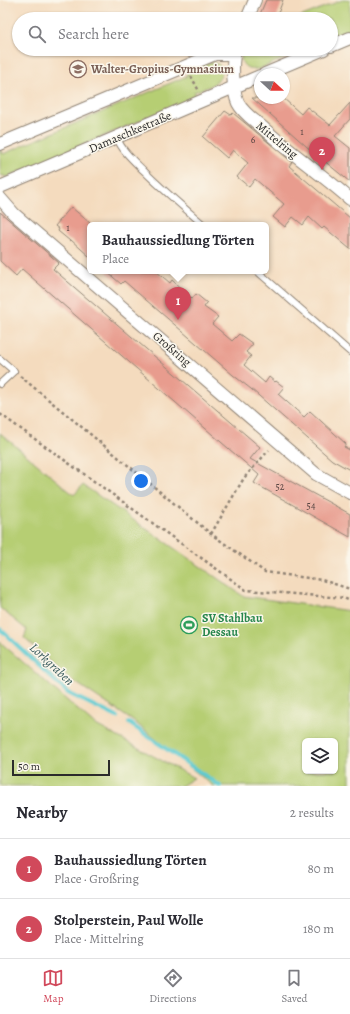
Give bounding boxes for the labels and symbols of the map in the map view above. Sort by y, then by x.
school or university icon: Walter-Gropius-Gymnasium [68,59,88,79]
place label: Walter-Gropius-Gymnasium [90,61,234,77]
north arrow [254,68,290,104]
street label: Damaschkestraße [86,107,174,157]
street label: Mittelring [253,118,301,162]
house number: 1 [300,125,304,138]
house number: 6 [251,133,256,146]
pin: 2 [309,137,335,170]
house number: 1 [66,221,70,234]
pin: 1 [165,287,191,320]
street label: Großring [149,328,195,370]
your location [131,471,151,491]
house number: 52 [275,480,285,493]
house number: 54 [307,499,316,512]
place label: SV Stahlbau Dessau [202,610,263,640]
sports icon: SV Stahlbau Dessau [179,615,199,635]
water label: Lorkgraben [26,639,78,689]
scale bar [12,758,110,777]

